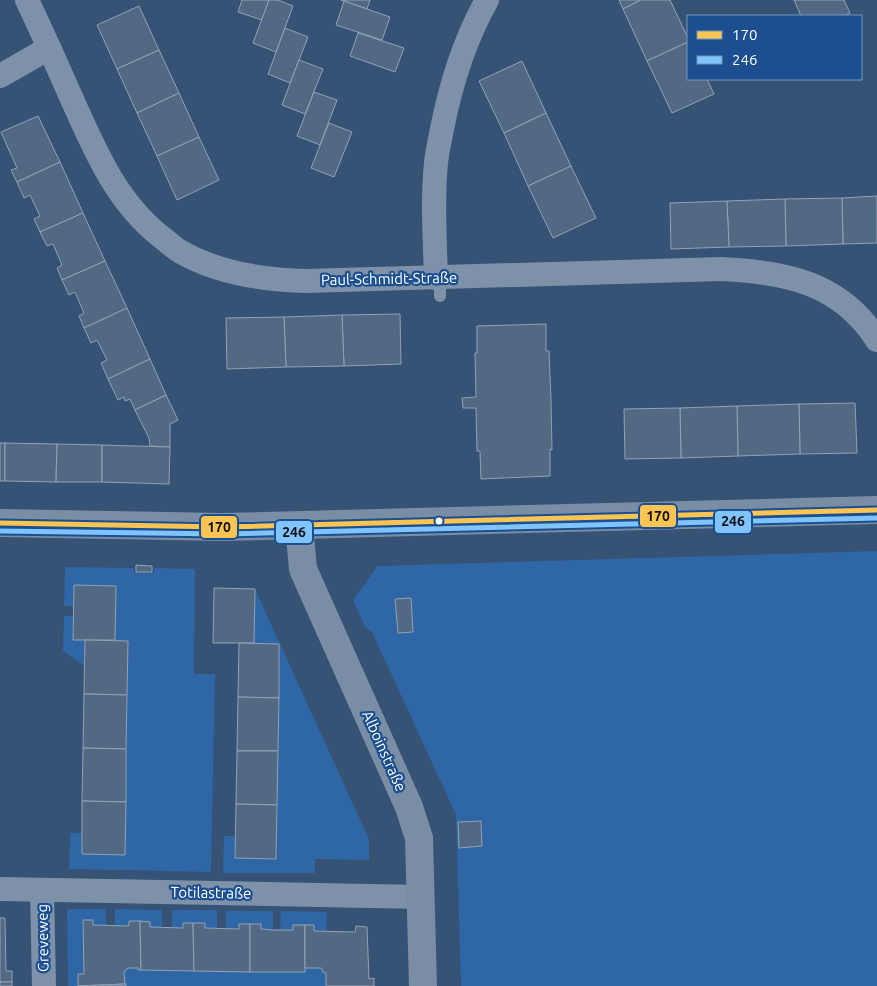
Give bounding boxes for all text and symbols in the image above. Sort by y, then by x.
legend [687,15,862,80]
text: 170 [732,26,757,43]
text: 246 [732,51,757,68]
street label: Paul-Schmidt-Straße [321,269,457,288]
line badge: 170 [639,504,677,528]
text: 170 [646,508,670,524]
line badge: 246 [714,510,752,534]
text: 246 [721,513,745,529]
line badge: 170 [200,515,238,539]
unlabelled marker [434,516,444,526]
text: 170 [207,519,231,535]
line badge: 246 [275,520,313,544]
text: 246 [282,524,306,540]
street label: Alboinstraße [359,708,410,794]
street label: Totilastraße [171,883,252,902]
street label: Greveweg [33,904,52,972]

